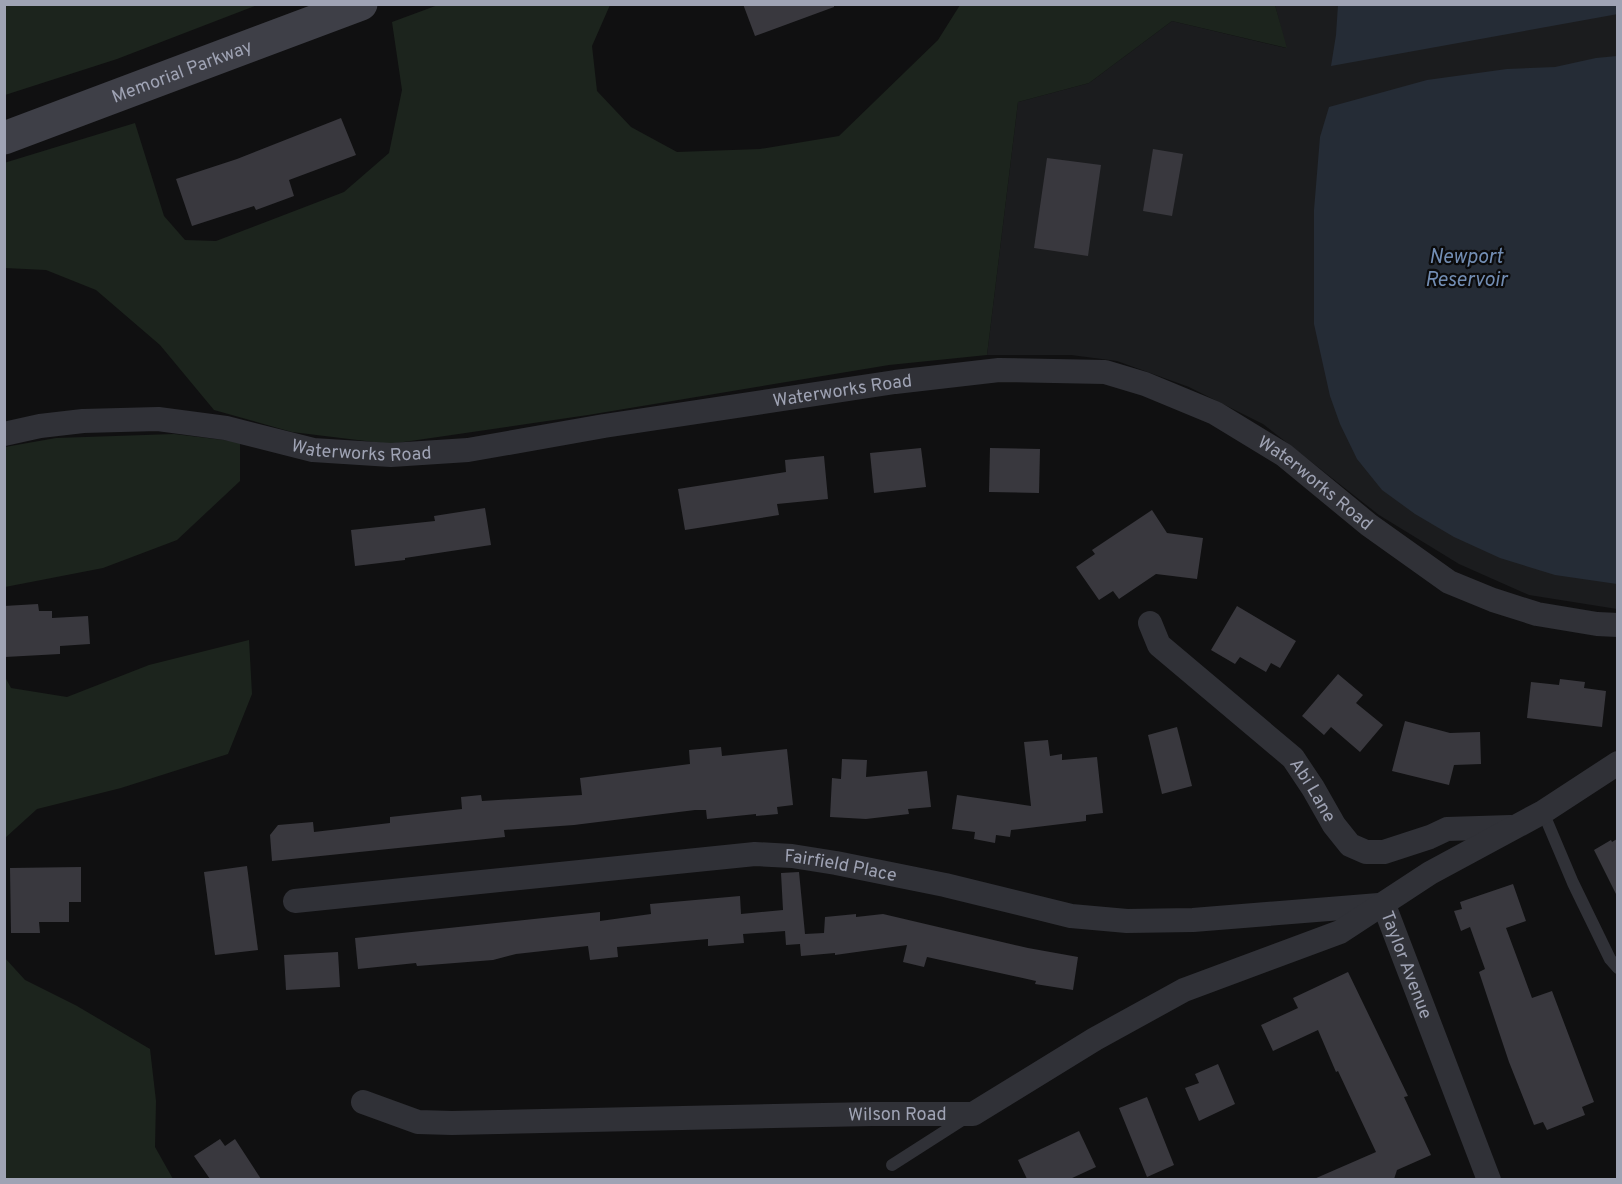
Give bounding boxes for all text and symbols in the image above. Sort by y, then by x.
street label: Memorial Parkway [109,36,256,109]
water label: Newport Reservoir [1425,245,1508,294]
street label: Waterworks Road [771,370,913,413]
street label: Waterworks Road [1253,432,1377,536]
street label: Waterworks Road [289,435,432,468]
street label: Abi Lane [1284,754,1340,827]
street label: Fairfield Place [784,846,899,888]
street label: Taylor Avenue [1374,908,1436,1023]
street label: Wilson Road [848,1104,947,1128]

